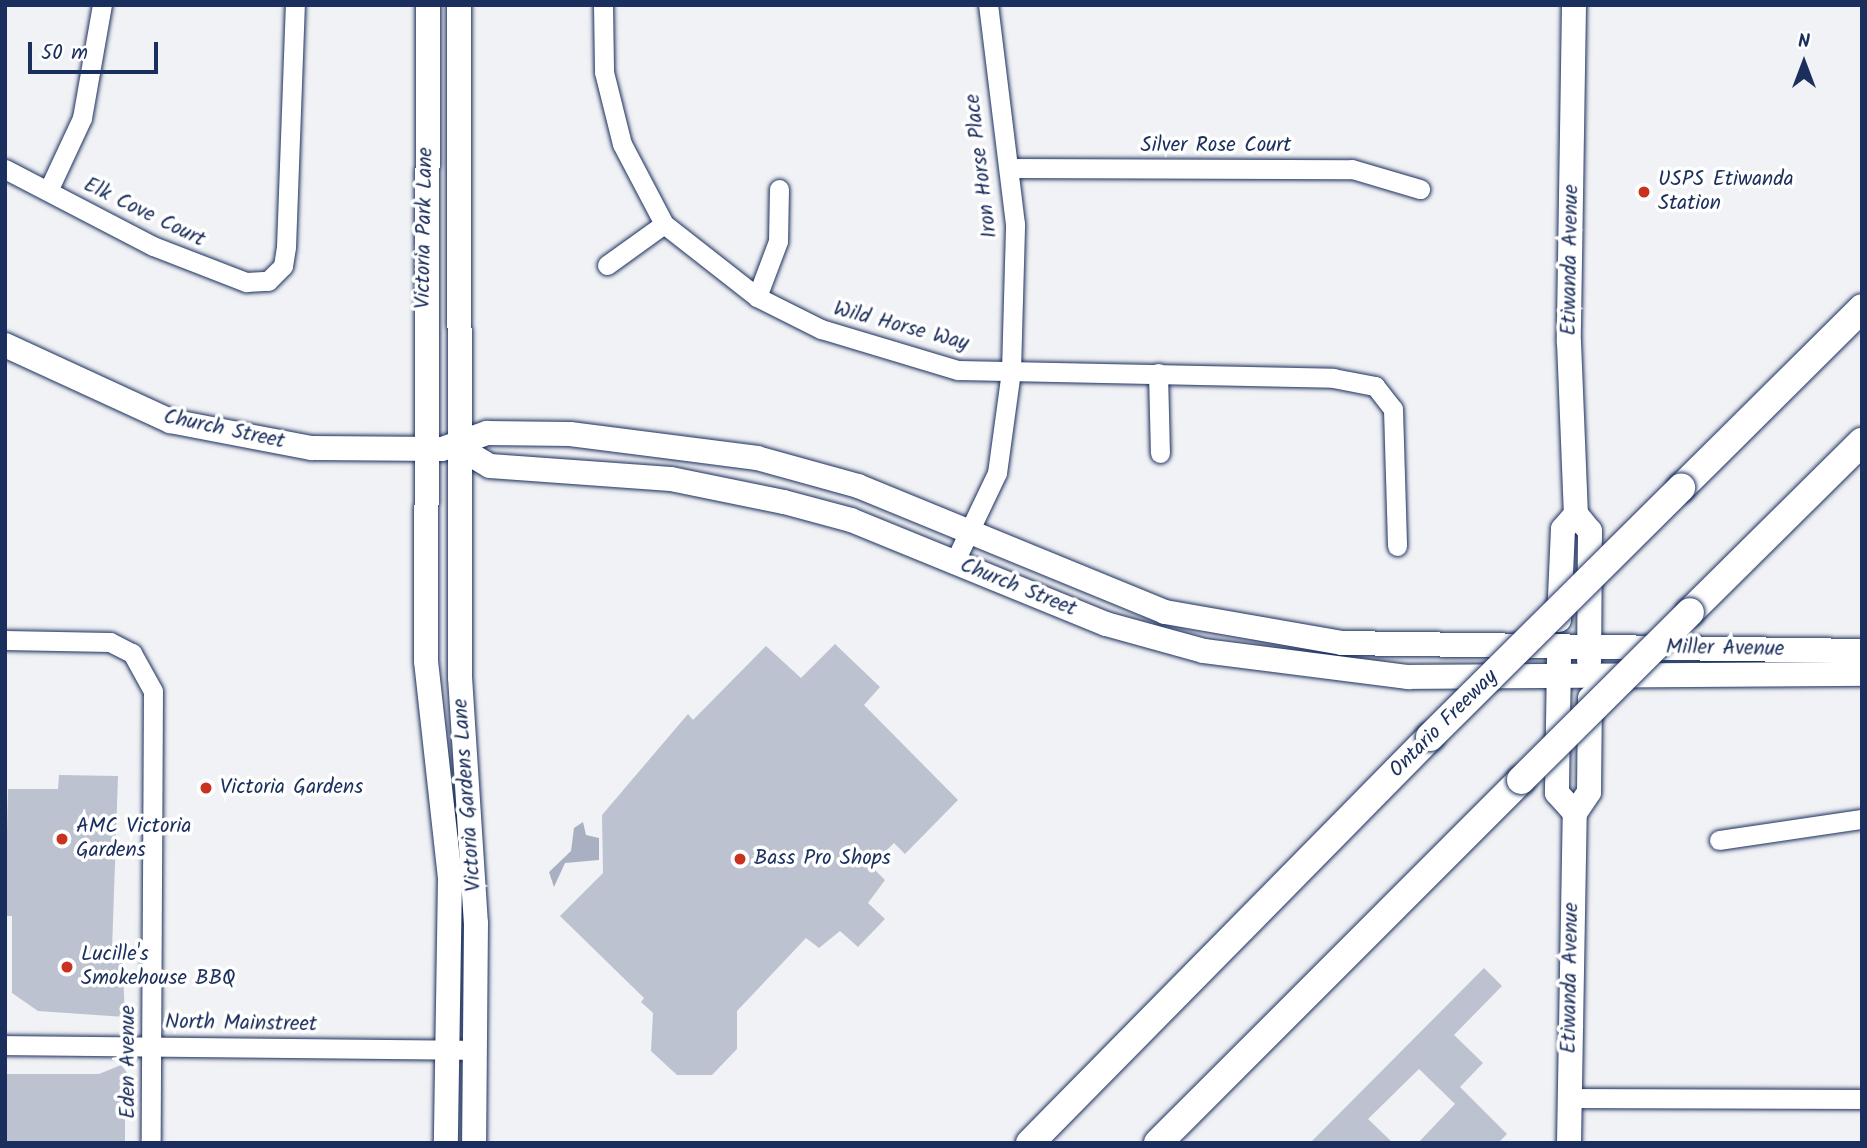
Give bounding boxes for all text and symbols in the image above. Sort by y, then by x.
text: N [1798,27,1810,57]
scale bar [32,28,161,72]
north arrow [1769,28,1839,98]
text: 50 m [41,37,88,70]
street label: Iron Horse Place [961,92,1003,240]
street label: Silver Rose Court [1141,133,1291,159]
street label: Victoria Park Lane [411,147,439,309]
place label: USPS Etiwanda Station [1658,167,1794,217]
street label: Elk Cove Court [79,173,209,253]
street label: Etiwanda Avenue [1557,184,1585,336]
marker: USPS Etiwanda Station [1636,184,1652,200]
street label: Wild Horse Way [831,297,971,357]
street label: Church Street [161,405,287,455]
street label: Church Street [956,553,1080,623]
street label: Miller Avenue [1666,635,1784,663]
street label: Ontario Freeway [1385,665,1503,783]
street label: Victoria Gardens Lane [449,698,487,892]
place label: Victoria Gardens [220,775,363,801]
marker: Victoria Gardens [198,780,214,796]
place label: AMC Victoria Gardens [76,814,191,864]
marker: AMC Victoria Gardens [54,831,70,847]
place label: Bass Pro Shops [754,846,891,872]
marker: Bass Pro Shops [732,851,748,867]
street label: Etiwanda Avenue [1557,902,1585,1054]
place label: Lucille's Smokehouse BBQ [81,942,236,992]
marker: Lucille's Smokehouse BBQ [59,959,75,975]
street label: Eden Avenue [116,1005,142,1119]
street label: North Mainstreet [165,1010,317,1038]

